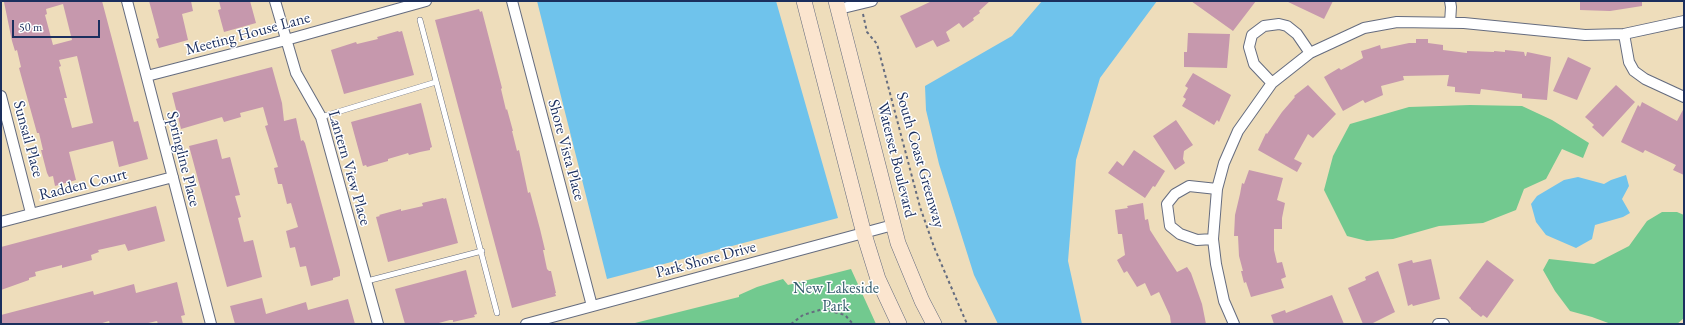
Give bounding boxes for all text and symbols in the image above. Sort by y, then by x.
street label: Meeting House Lane [184,8,312,60]
scale bar [14,12,102,38]
text: 50 m [19,19,42,35]
street label: South Coast Greenway [891,90,949,230]
street label: Shore Vista Place [543,97,589,203]
street label: Sunsail Place [9,99,47,179]
street label: Waterset Boulevard [872,100,920,220]
street label: Lantern View Place [323,108,375,228]
street label: Springline Place [162,109,204,209]
street label: Radden Court [37,165,129,205]
street label: Park Shore Drive [654,237,758,283]
park label: New Lakeside Park [793,279,879,317]

